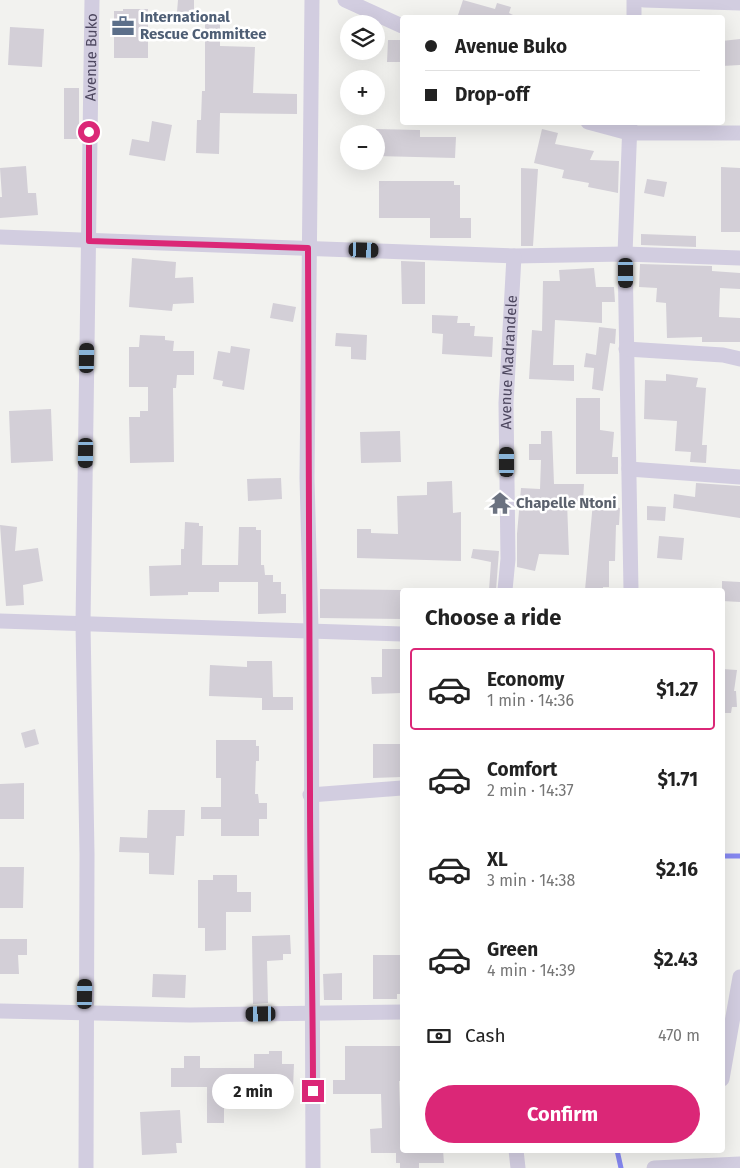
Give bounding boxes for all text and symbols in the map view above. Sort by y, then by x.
place label: International Rescue Committee [140,8,267,43]
street label: Avenue Buko [82,13,101,101]
office icon: International Rescue Committee [110,13,136,39]
map controls [340,15,385,170]
button: layers [340,15,385,60]
text: Avenue Buko [455,35,567,58]
button: + [340,70,385,115]
text: Drop-off [455,83,529,106]
route start [78,121,100,143]
button: − [340,125,385,170]
car [348,242,379,258]
car [618,258,633,288]
street label: Avenue Madrandele [497,295,521,430]
car [79,343,94,373]
car [78,438,93,468]
car [499,447,514,477]
temple icon: Chapelle Ntoni [487,490,513,516]
place label: Chapelle Ntoni [516,494,616,512]
text: Choose a ride [425,604,561,631]
icon: car [427,667,472,712]
text: Economy [487,668,564,691]
text: $1.27 [656,678,698,701]
text: 1 min · 14:36 [487,691,574,710]
icon: car [427,757,472,802]
text: Comfort [487,758,557,781]
text: $1.71 [657,768,698,791]
text: 2 min · 14:37 [487,781,574,800]
icon: car [427,847,472,892]
text: XL [487,848,508,871]
text: $2.16 [656,858,698,881]
text: 3 min · 14:38 [487,871,575,890]
icon: car [427,937,472,982]
text: Green [487,938,538,961]
text: $2.43 [653,948,698,971]
text: 4 min · 14:39 [487,961,575,980]
car [77,979,92,1009]
car [245,1006,276,1022]
icon: cash [425,1022,453,1050]
text: Cash [465,1024,506,1047]
text: 470 m [658,1026,700,1045]
callout: 2 min [213,1074,296,1108]
route end [302,1080,324,1102]
text: 2 min [233,1082,273,1101]
button: Confirm [425,1085,700,1143]

